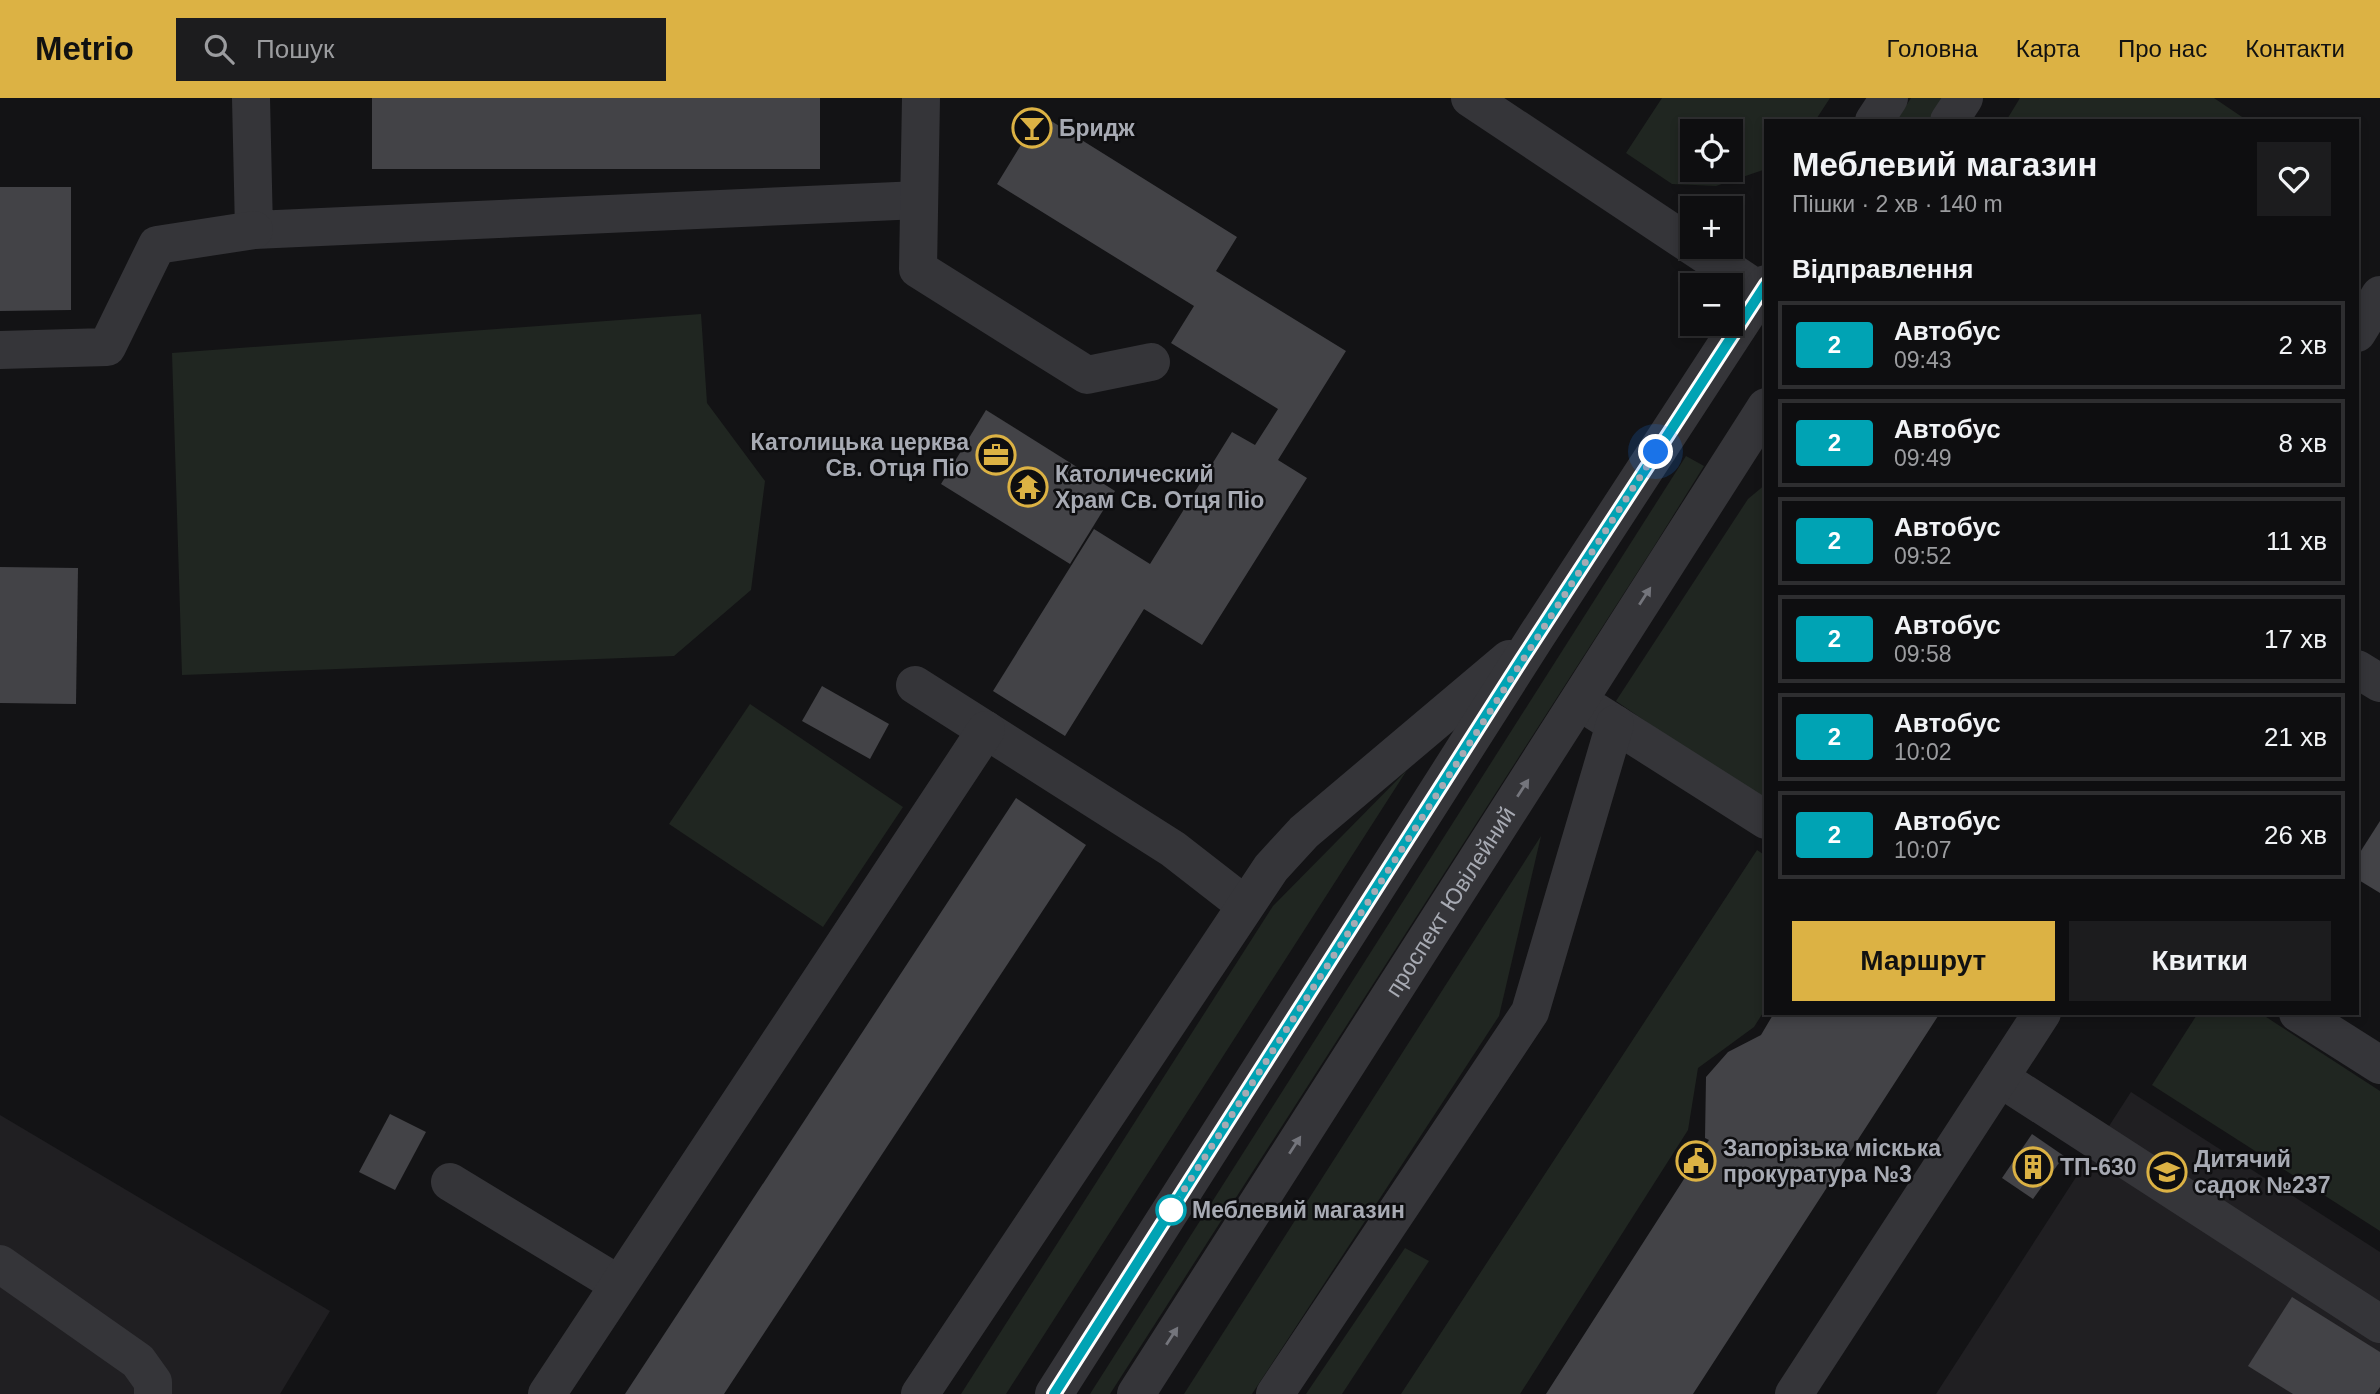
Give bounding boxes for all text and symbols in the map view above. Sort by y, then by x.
search box [176,18,666,81]
text: Metrio [35,30,134,67]
icon: search [200,30,238,68]
text: Пошук [256,34,334,64]
text: Головна [1887,35,1978,62]
text: Карта [2016,35,2080,62]
text: Про нас [2118,35,2207,62]
text: Контакти [2245,35,2345,62]
bar icon: Бридж [1011,107,1053,149]
place label: Бридж [1059,115,1135,141]
map controls [1680,119,1743,336]
button: locate [1680,119,1743,182]
button: heart [2257,142,2331,216]
text: Меблевий магазин [1792,146,2097,183]
text: Пішки · 2 хв · 140 m [1792,191,2003,217]
button: + [1680,196,1743,259]
text: Відправлення [1792,254,1973,284]
button: − [1680,273,1743,336]
text: Автобус [1894,316,2001,346]
text: 2 хв [2279,330,2327,360]
text: 2 [1828,331,1841,358]
text: 09:43 [1894,347,1952,373]
text: Автобус [1894,414,2001,444]
text: 8 хв [2279,428,2327,458]
place label: Католицька церква Св. Отця Піо [751,429,969,481]
text: 2 [1828,429,1841,456]
office icon: Католицька церква Св. Отця Піо [975,434,1017,476]
your location [1638,434,1673,469]
text: 09:49 [1894,445,1952,471]
place label: Католический Храм Св. Отця Піо [1055,461,1264,513]
temple icon: Католический Храм Св. Отця Піо [1007,466,1049,508]
text: Автобус [1894,512,2001,542]
text: 11 хв [2266,526,2327,556]
text: 2 [1828,527,1841,554]
text: 09:52 [1894,543,1952,569]
one-way arrow [1639,586,1652,606]
text: Автобус [1894,610,2001,640]
text: 17 хв [2264,624,2327,654]
text: 2 [1828,625,1841,652]
text: 09:58 [1894,641,1952,667]
text: Автобус [1894,708,2001,738]
text: 21 хв [2264,722,2327,752]
text: 2 [1828,723,1841,750]
text: 10:02 [1894,739,1952,765]
one-way arrow [1516,778,1529,797]
street label: проспект Ювілейний [1380,802,1520,1002]
text: Автобус [1894,806,2001,836]
text: 26 хв [2264,820,2327,850]
text: 2 [1828,821,1841,848]
text: 10:07 [1894,837,1952,863]
button: Маршрут [1792,921,2055,1001]
button: Квитки [2069,921,2331,1001]
one-way arrow [1288,1135,1301,1154]
place label: Запорізька міскька прокуратура №3 [1723,1135,1941,1187]
public building icon: Запорізька міскька прокуратура №3 [1675,1140,1717,1182]
building icon: ТП-630 [2012,1146,2054,1188]
place label: Дитячий садок №237 [2194,1146,2330,1198]
school or university icon: Дитячий садок №237 [2146,1151,2188,1193]
place label: ТП-630 [2060,1154,2137,1180]
marker: Меблевий магазин [1156,1195,1186,1225]
place label: Меблевий магазин [1192,1197,1405,1223]
one-way arrow [1166,1327,1179,1346]

